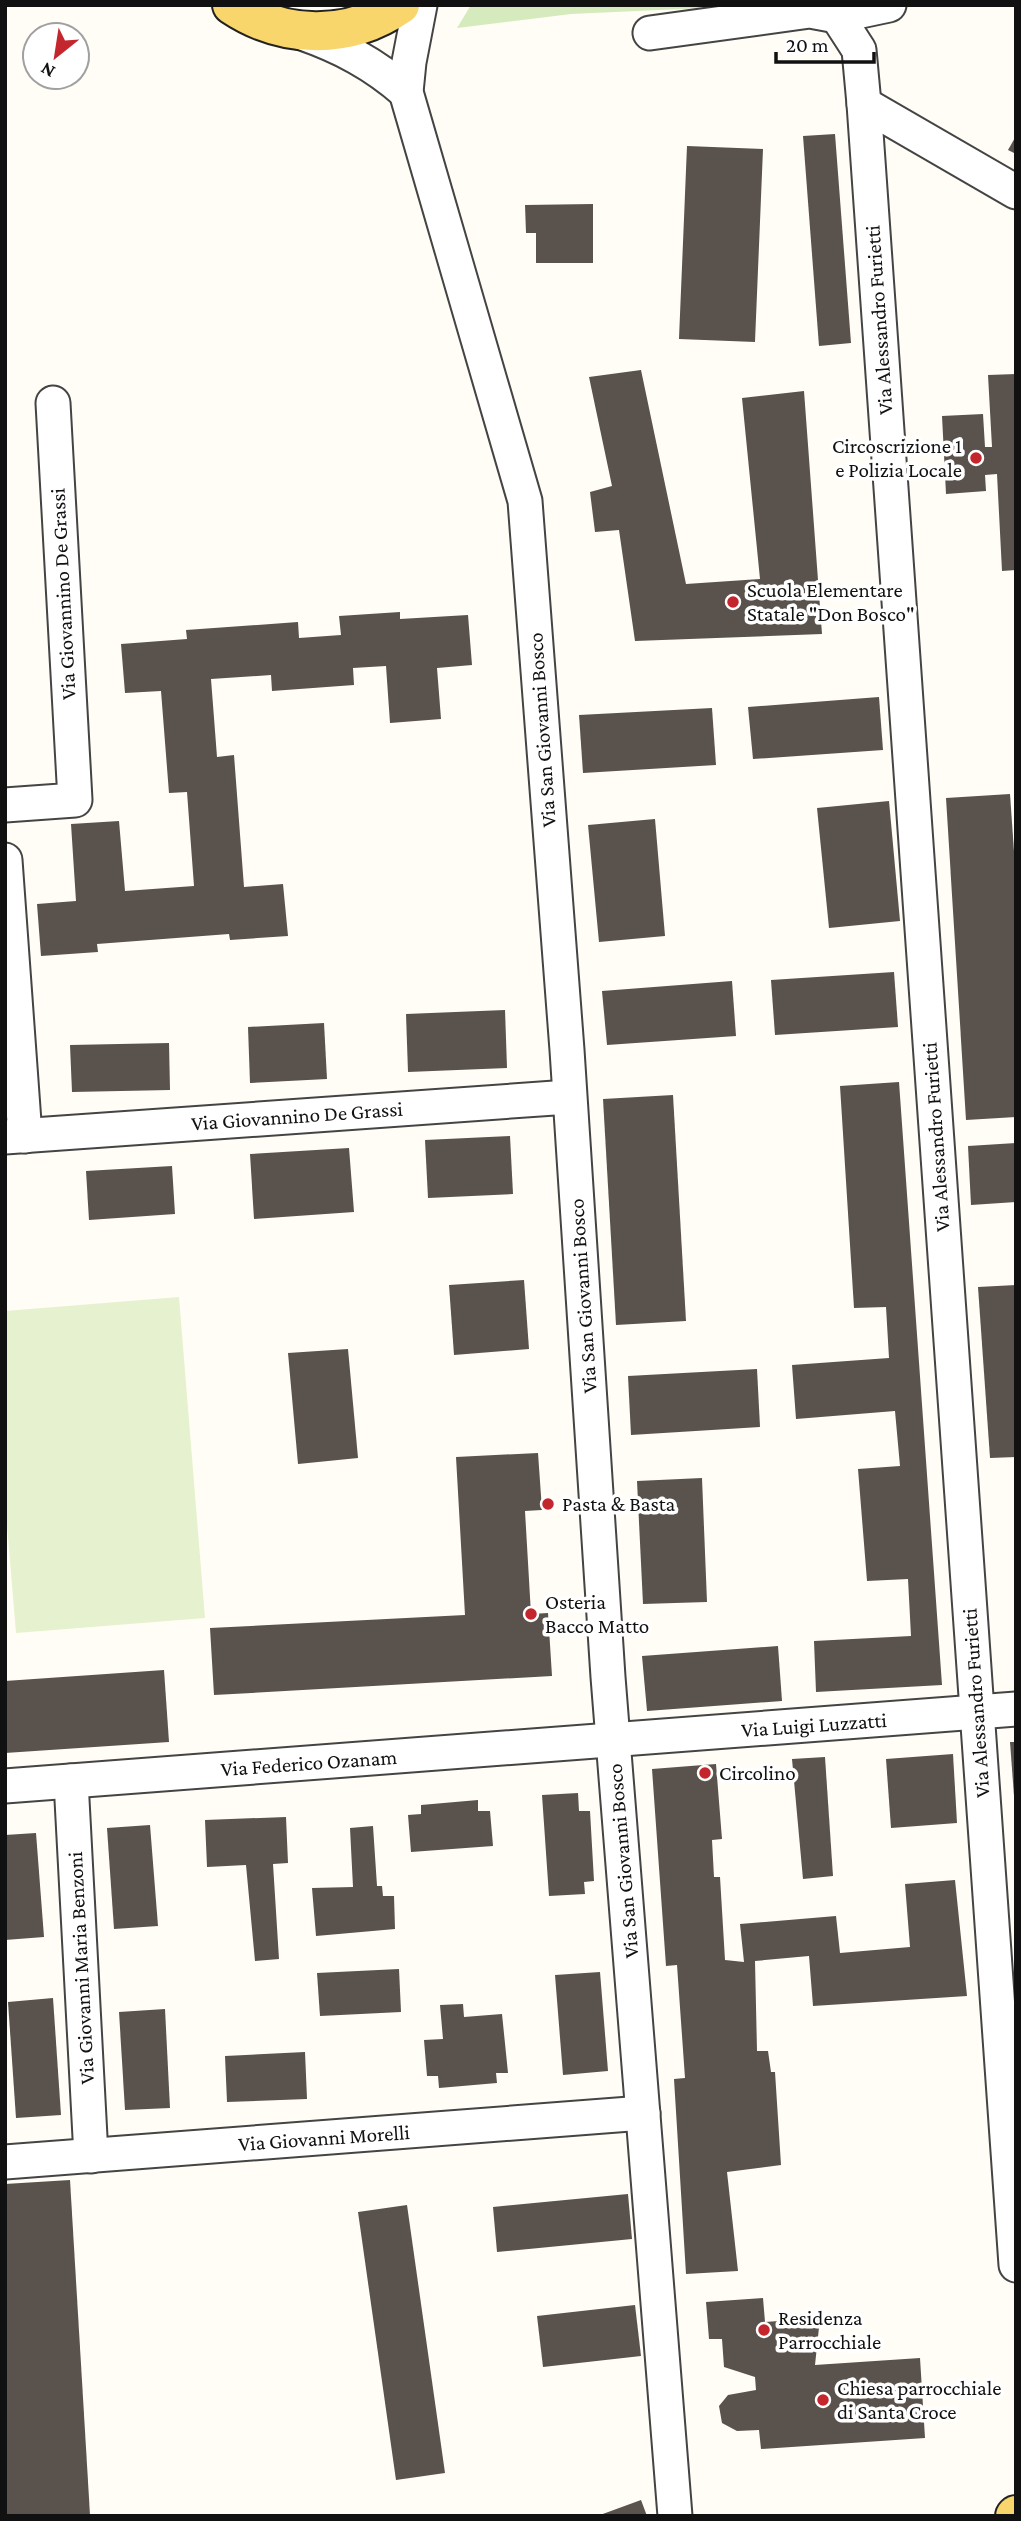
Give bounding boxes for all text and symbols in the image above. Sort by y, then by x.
north arrow [21,21,91,91]
scale bar [776,21,874,65]
text: 20 m [786,33,829,57]
text: N [37,58,59,83]
street label: Via Alessandro Furietti [860,224,898,416]
place label: Circoscrizione 1 e Polizia Locale [832,434,962,482]
marker: Circoscrizione 1 e Polizia Locale [968,450,984,466]
street label: Via Giovannino De Grassi [45,487,81,701]
place label: Scuola Elementare Statale "Don Bosco" [747,578,915,626]
marker: Scuola Elementare Statale "Don Bosco" [725,594,741,610]
street label: Via San Giovanni Bosco [523,632,561,828]
street label: Via Alessandro Furietti [917,1041,955,1233]
street label: Via Giovannino De Grassi [190,1097,404,1135]
street label: Via San Giovanni Bosco [564,1198,602,1394]
place label: Pasta & Basta [562,1492,676,1516]
marker: Pasta & Basta [540,1496,556,1512]
place label: Osteria Bacco Matto [545,1590,649,1638]
marker: Osteria Bacco Matto [523,1606,539,1622]
street label: Via Alessandro Furietti [957,1607,995,1799]
street label: Via Luigi Luzzatti [740,1708,888,1742]
street label: Via Federico Ozanam [220,1745,398,1781]
place label: Circolino [719,1761,796,1785]
street label: Via San Giovanni Bosco [603,1763,643,1959]
marker: Circolino [697,1765,713,1781]
street label: Via Giovanni Maria Benzoni [63,1850,99,2085]
street label: Via Giovanni Morelli [237,2120,411,2156]
place label: Residenza Parrocchiale [778,2306,881,2354]
marker: Residenza Parrocchiale [756,2322,772,2338]
place label: Chiesa parrocchiale di Santa Croce [837,2376,1001,2424]
marker: Chiesa parrocchiale di Santa Croce [815,2392,831,2408]

